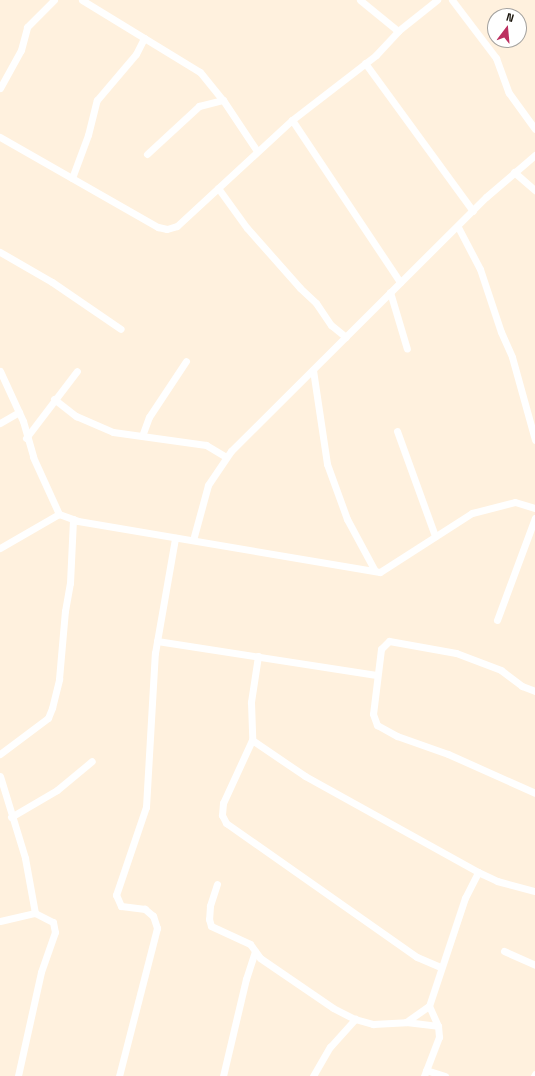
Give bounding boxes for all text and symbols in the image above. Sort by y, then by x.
north arrow [487,8,527,48]
text: N [505,10,516,25]

